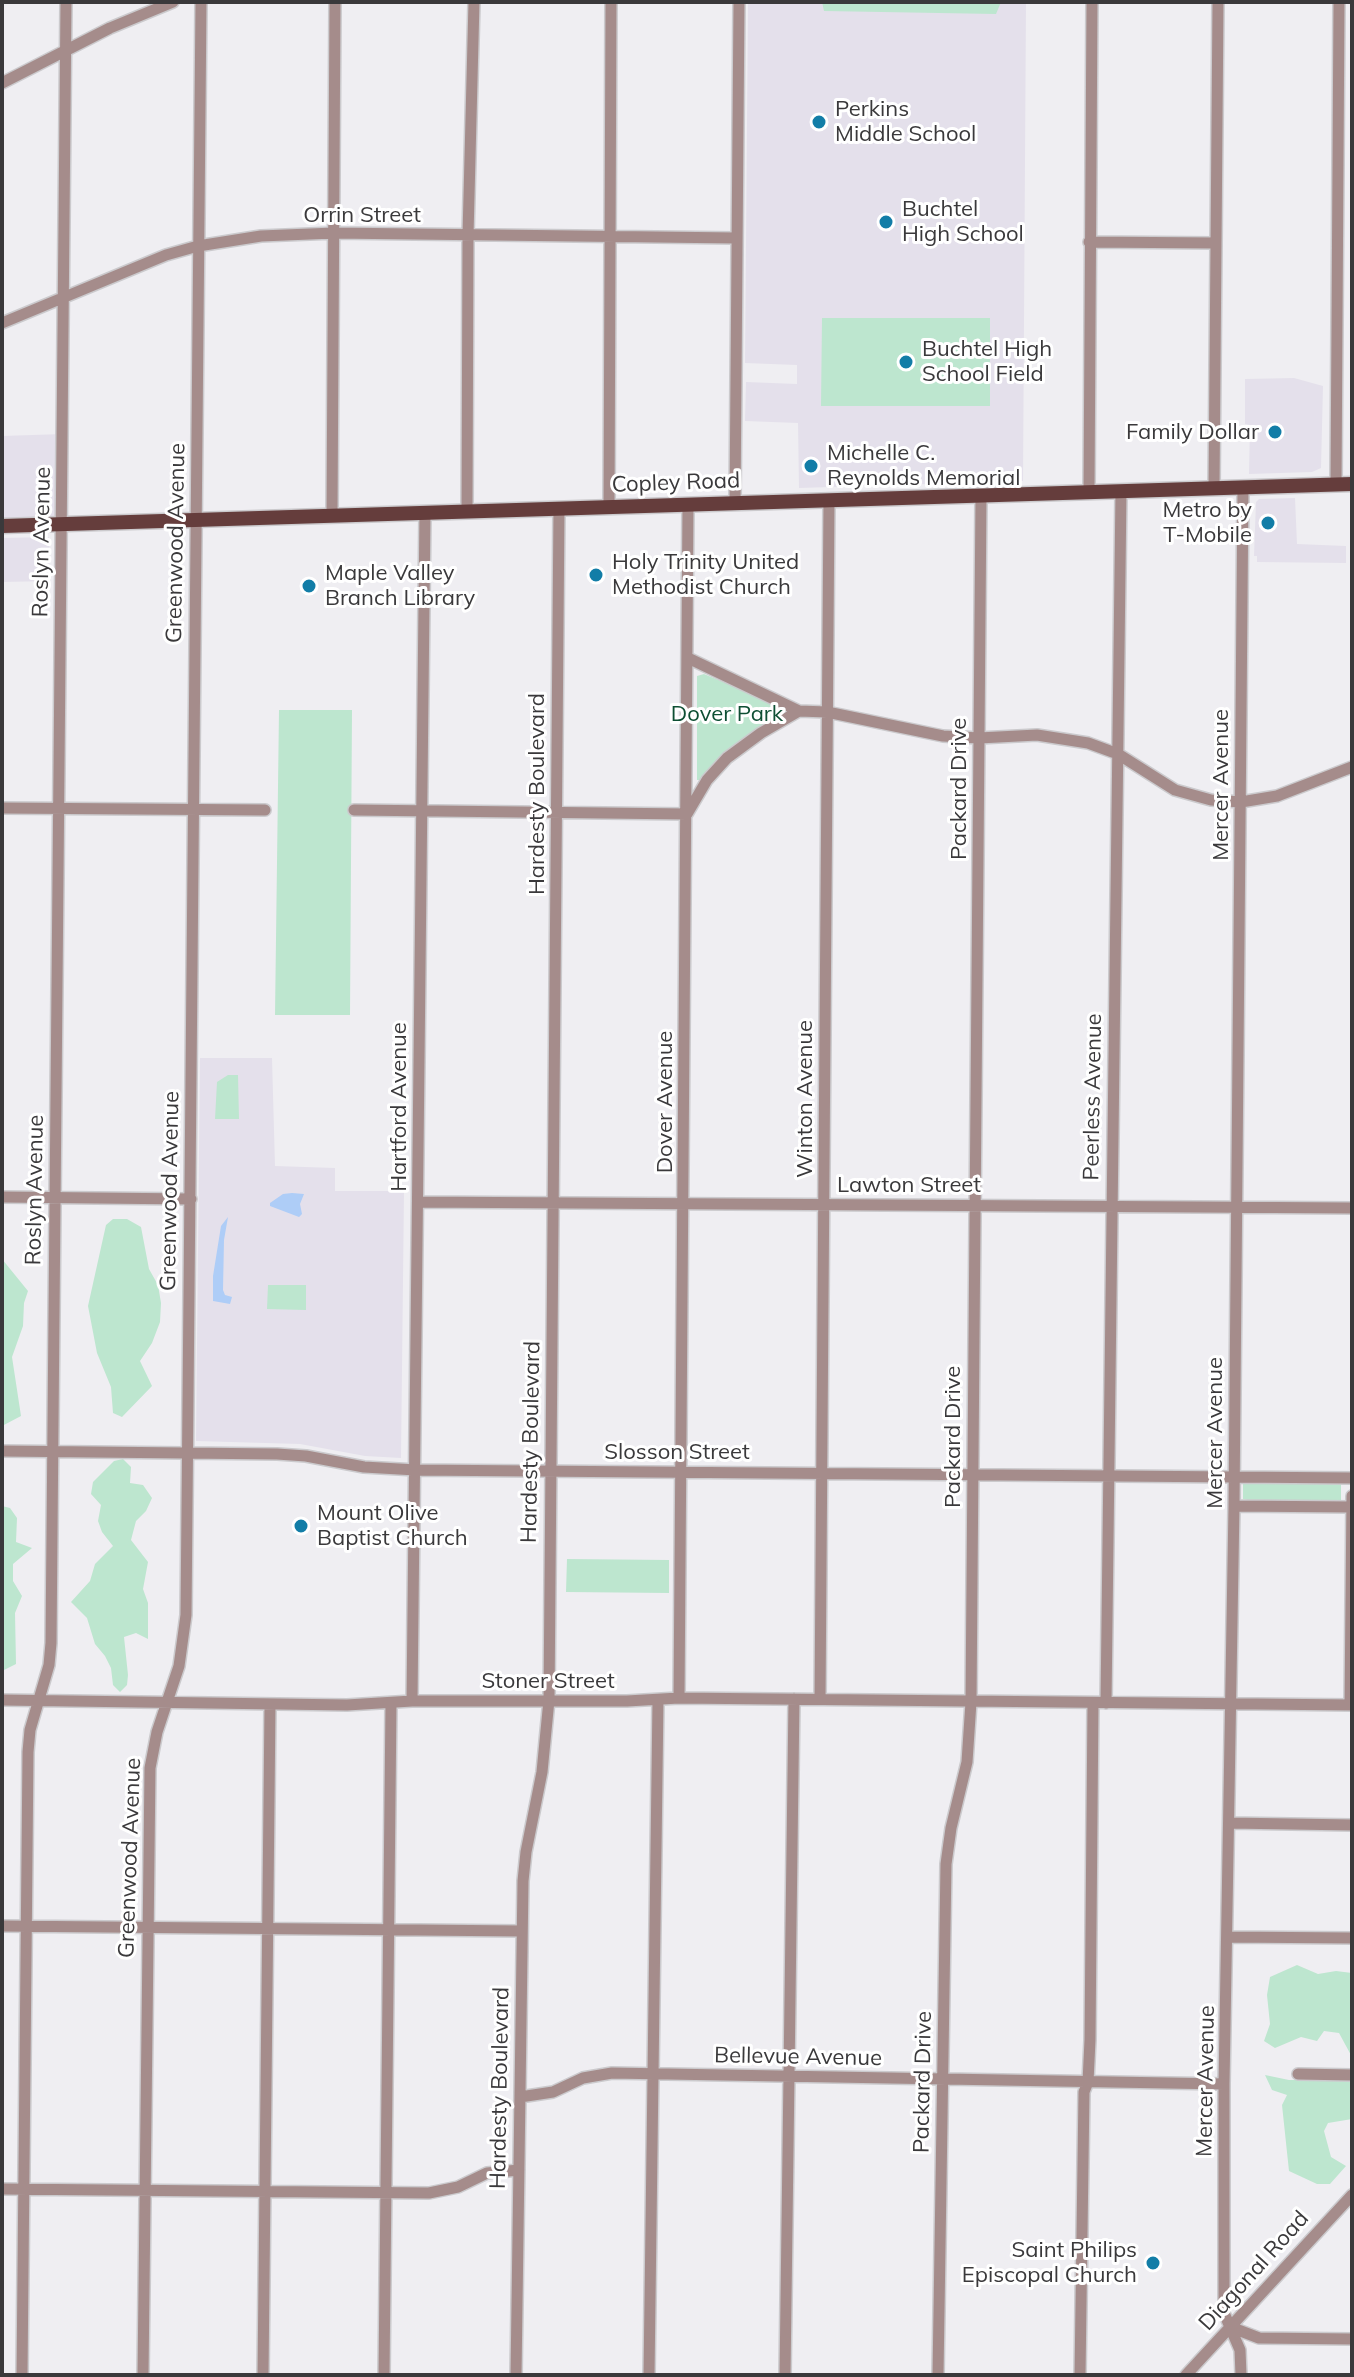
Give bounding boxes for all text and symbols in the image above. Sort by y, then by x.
place label: Perkins Middle School [835,96,976,148]
marker: Perkins Middle School [810,113,828,131]
place label: Buchtel High School [902,196,1024,248]
street label: Orrin Street [303,202,421,228]
marker: Buchtel High School [877,213,895,231]
place label: Buchtel High School Field [922,336,1052,388]
marker: Buchtel High School Field [897,353,915,371]
place label: Family Dollar [1126,419,1259,445]
marker: Family Dollar [1266,423,1284,441]
place label: Michelle C. Reynolds Memorial [827,440,1020,492]
street label: Greenwood Avenue [161,443,191,643]
marker: Michelle C. Reynolds Memorial [802,457,820,475]
street label: Roslyn Avenue [27,466,57,618]
street label: Copley Road [611,468,741,498]
place label: Metro by T-Mobile [1163,497,1252,548]
marker: Metro by T-Mobile [1259,514,1277,532]
place label: Holy Trinity United Methodist Church [612,549,799,600]
place label: Maple Valley Branch Library [325,560,475,612]
marker: Holy Trinity United Methodist Church [587,566,605,584]
marker: Maple Valley Branch Library [300,577,318,595]
street label: Hardesty Boulevard [524,693,550,895]
park label: Dover Park [671,701,783,727]
street label: Mercer Avenue [1208,709,1234,861]
street label: Packard Drive [946,718,972,860]
street label: Peerless Avenue [1078,1013,1108,1181]
street label: Winton Avenue [792,1020,818,1178]
street label: Hartford Avenue [386,1022,412,1192]
street label: Dover Avenue [652,1031,678,1173]
street label: Greenwood Avenue [155,1091,185,1291]
street label: Roslyn Avenue [20,1114,50,1266]
street label: Lawton Street [837,1172,981,1198]
street label: Hardesty Boulevard [516,1341,546,1543]
street label: Mercer Avenue [1202,1357,1228,1509]
street label: Packard Drive [940,1366,966,1508]
street label: Slosson Street [604,1439,750,1465]
place label: Mount Olive Baptist Church [317,1500,468,1552]
marker: Mount Olive Baptist Church [292,1517,310,1535]
street label: Stoner Street [481,1668,615,1694]
street label: Greenwood Avenue [113,1757,147,1959]
street label: Hardesty Boulevard [485,1987,515,2189]
street label: Mercer Avenue [1191,2005,1221,2157]
street label: Packard Drive [909,2011,937,2153]
street label: Bellevue Avenue [714,2042,882,2072]
street label: Diagonal Road [1193,2206,1315,2336]
place label: Saint Philips Episcopal Church [962,2237,1137,2288]
marker: Saint Philips Episcopal Church [1144,2254,1162,2272]

